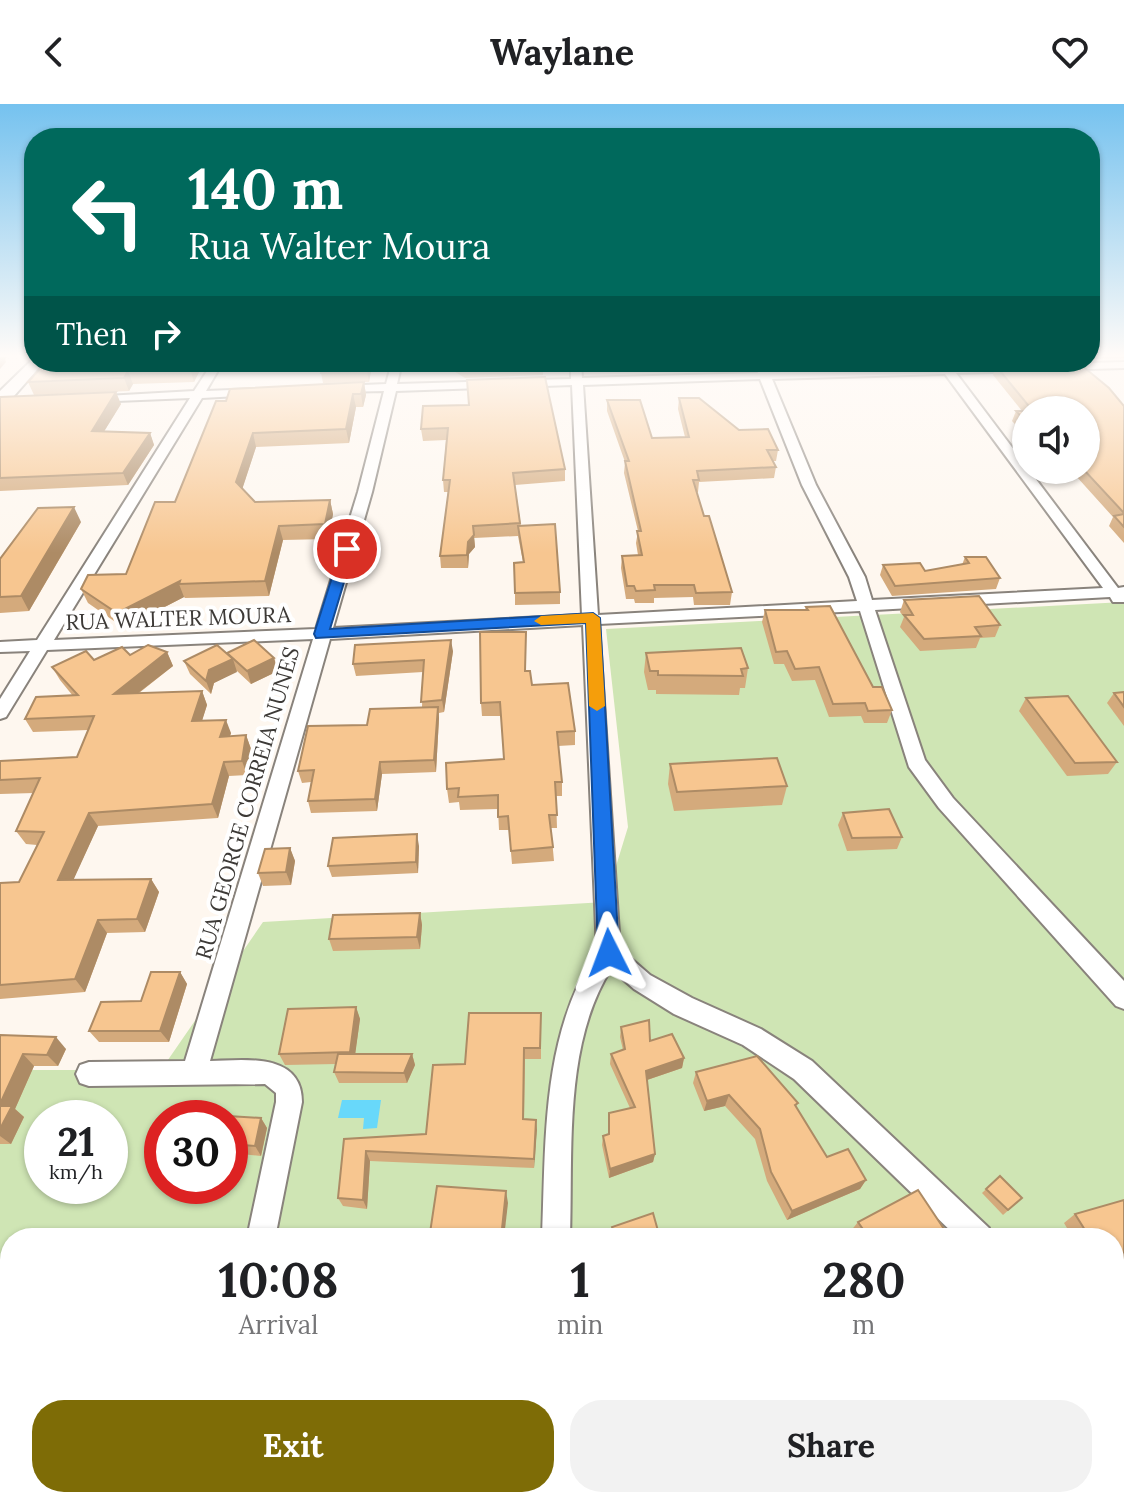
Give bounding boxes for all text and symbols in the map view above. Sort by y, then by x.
text: Waylane [490,29,634,75]
icon: back [32,30,76,74]
icon: heart [1048,30,1092,74]
text: 140 m [188,153,343,224]
icon: left [56,160,160,264]
text: Rua Walter Moura [188,223,491,269]
icon: right [144,312,188,356]
text: Then [56,315,128,353]
map controls [1012,396,1100,484]
button: sound [1012,396,1100,484]
pin [313,515,381,583]
icon: arrive [325,527,369,571]
street label: RUA WALTER MOURA [65,600,292,636]
street label: RUA GEORGE CORREIA NUNES [189,643,305,963]
position arrow [567,911,651,995]
speed limit sign: 30 [144,1100,248,1204]
text: 21 [57,1116,95,1167]
text: km/h [49,1159,103,1184]
text: 10:08 [219,1249,339,1310]
text: 1 [570,1249,590,1310]
text: 280 [822,1249,905,1310]
text: Arrival [239,1308,318,1341]
text: min [557,1308,603,1341]
text: m [852,1308,875,1341]
button: Exit [32,1400,554,1492]
button: Share [570,1400,1092,1492]

